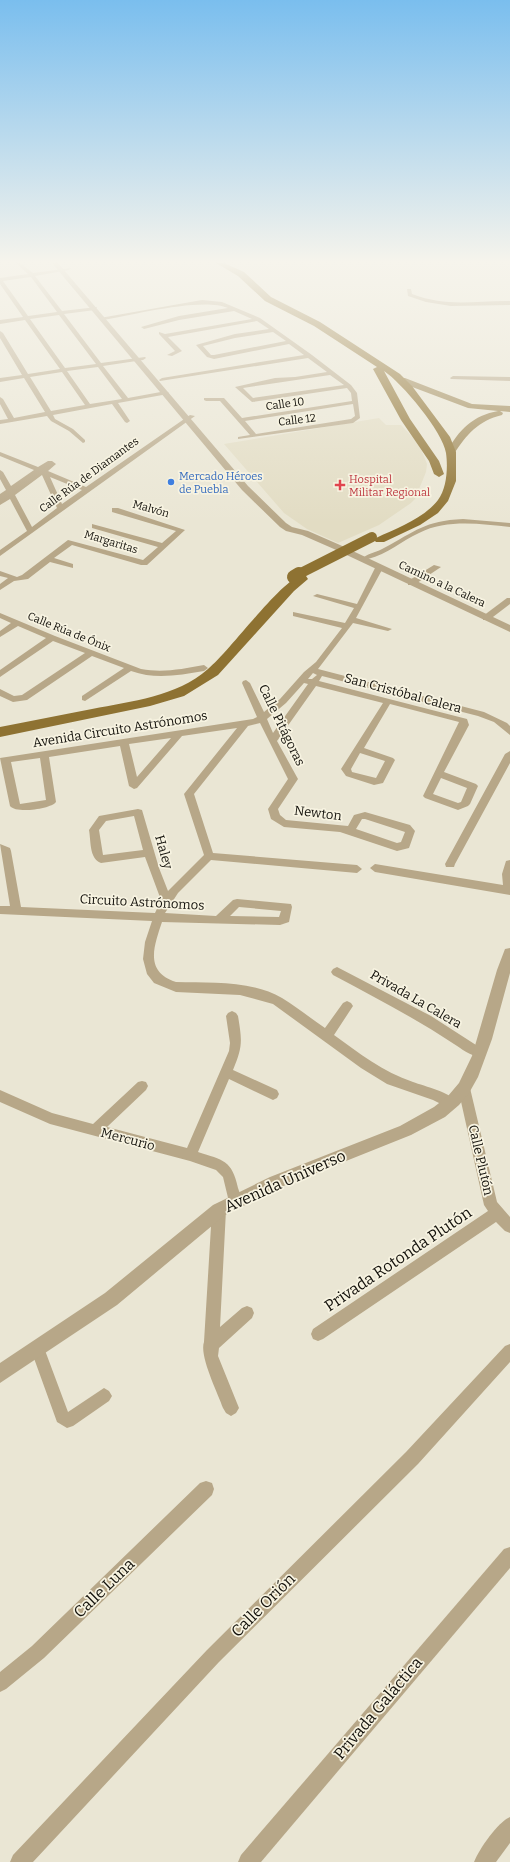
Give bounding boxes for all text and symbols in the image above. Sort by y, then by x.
street label: Calle 10 [265,395,305,413]
street label: Calle 12 [277,411,317,429]
street label: Calle Rúa de Diamantes [37,435,141,515]
place label: Mercado Héroes de Puebla [179,470,263,496]
place label: Hospital Militar Regional [349,473,430,499]
marker: Mercado Héroes de Puebla [166,477,176,487]
marker: Hospital Militar Regional [334,479,346,491]
street label: Malvón [131,498,171,520]
street label: Margaritas [83,528,139,556]
street label: Camino a la Calera [397,558,487,610]
street label: Calle Rúa de Ónix [26,608,113,655]
street label: San Cristóbal Calera [343,670,463,716]
street label: Calle Pitágoras [256,682,308,768]
street label: Avenida Circuito Astrónomos [32,708,208,750]
street label: Newton [293,803,343,823]
street label: Haley [152,833,176,871]
street label: Circuito Astrónomos [79,891,205,913]
street label: Privada La Calera [368,967,464,1031]
street label: Calle Plutón [466,1123,497,1198]
street label: Mercurio [99,1125,157,1153]
street label: Avenida Universo [221,1146,349,1216]
street label: Privada Rotonda Plutón [321,1203,475,1315]
street label: Calle Luna [70,1554,139,1622]
street label: Calle Orión [227,1569,299,1641]
street label: Privada Galáctica [330,1653,426,1763]

